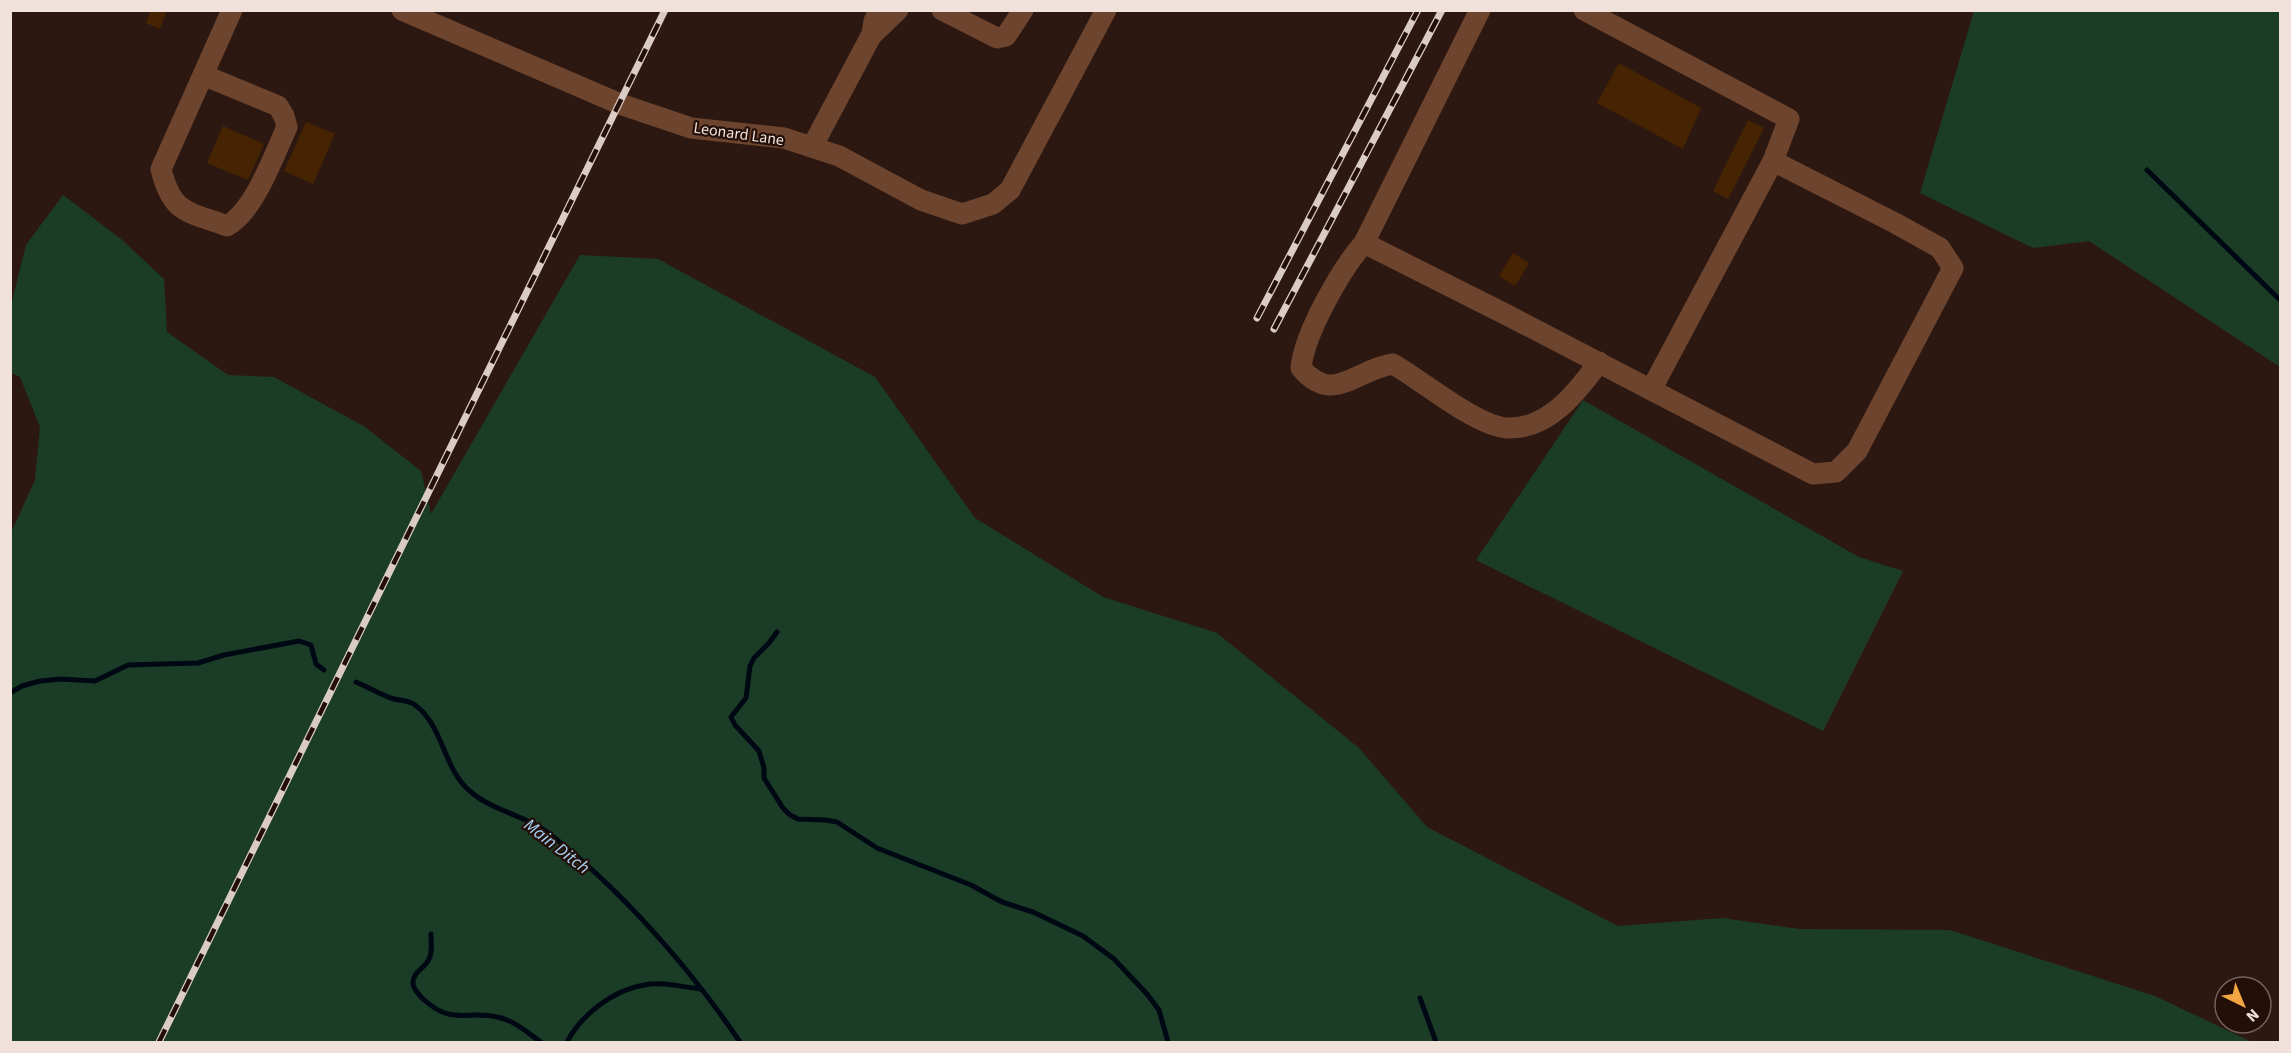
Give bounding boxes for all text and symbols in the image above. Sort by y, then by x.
street label: Leonard Lane [692,117,786,151]
water label: Main Ditch [518,813,595,880]
north arrow [2213,975,2273,1035]
text: N [2241,1004,2264,1027]

